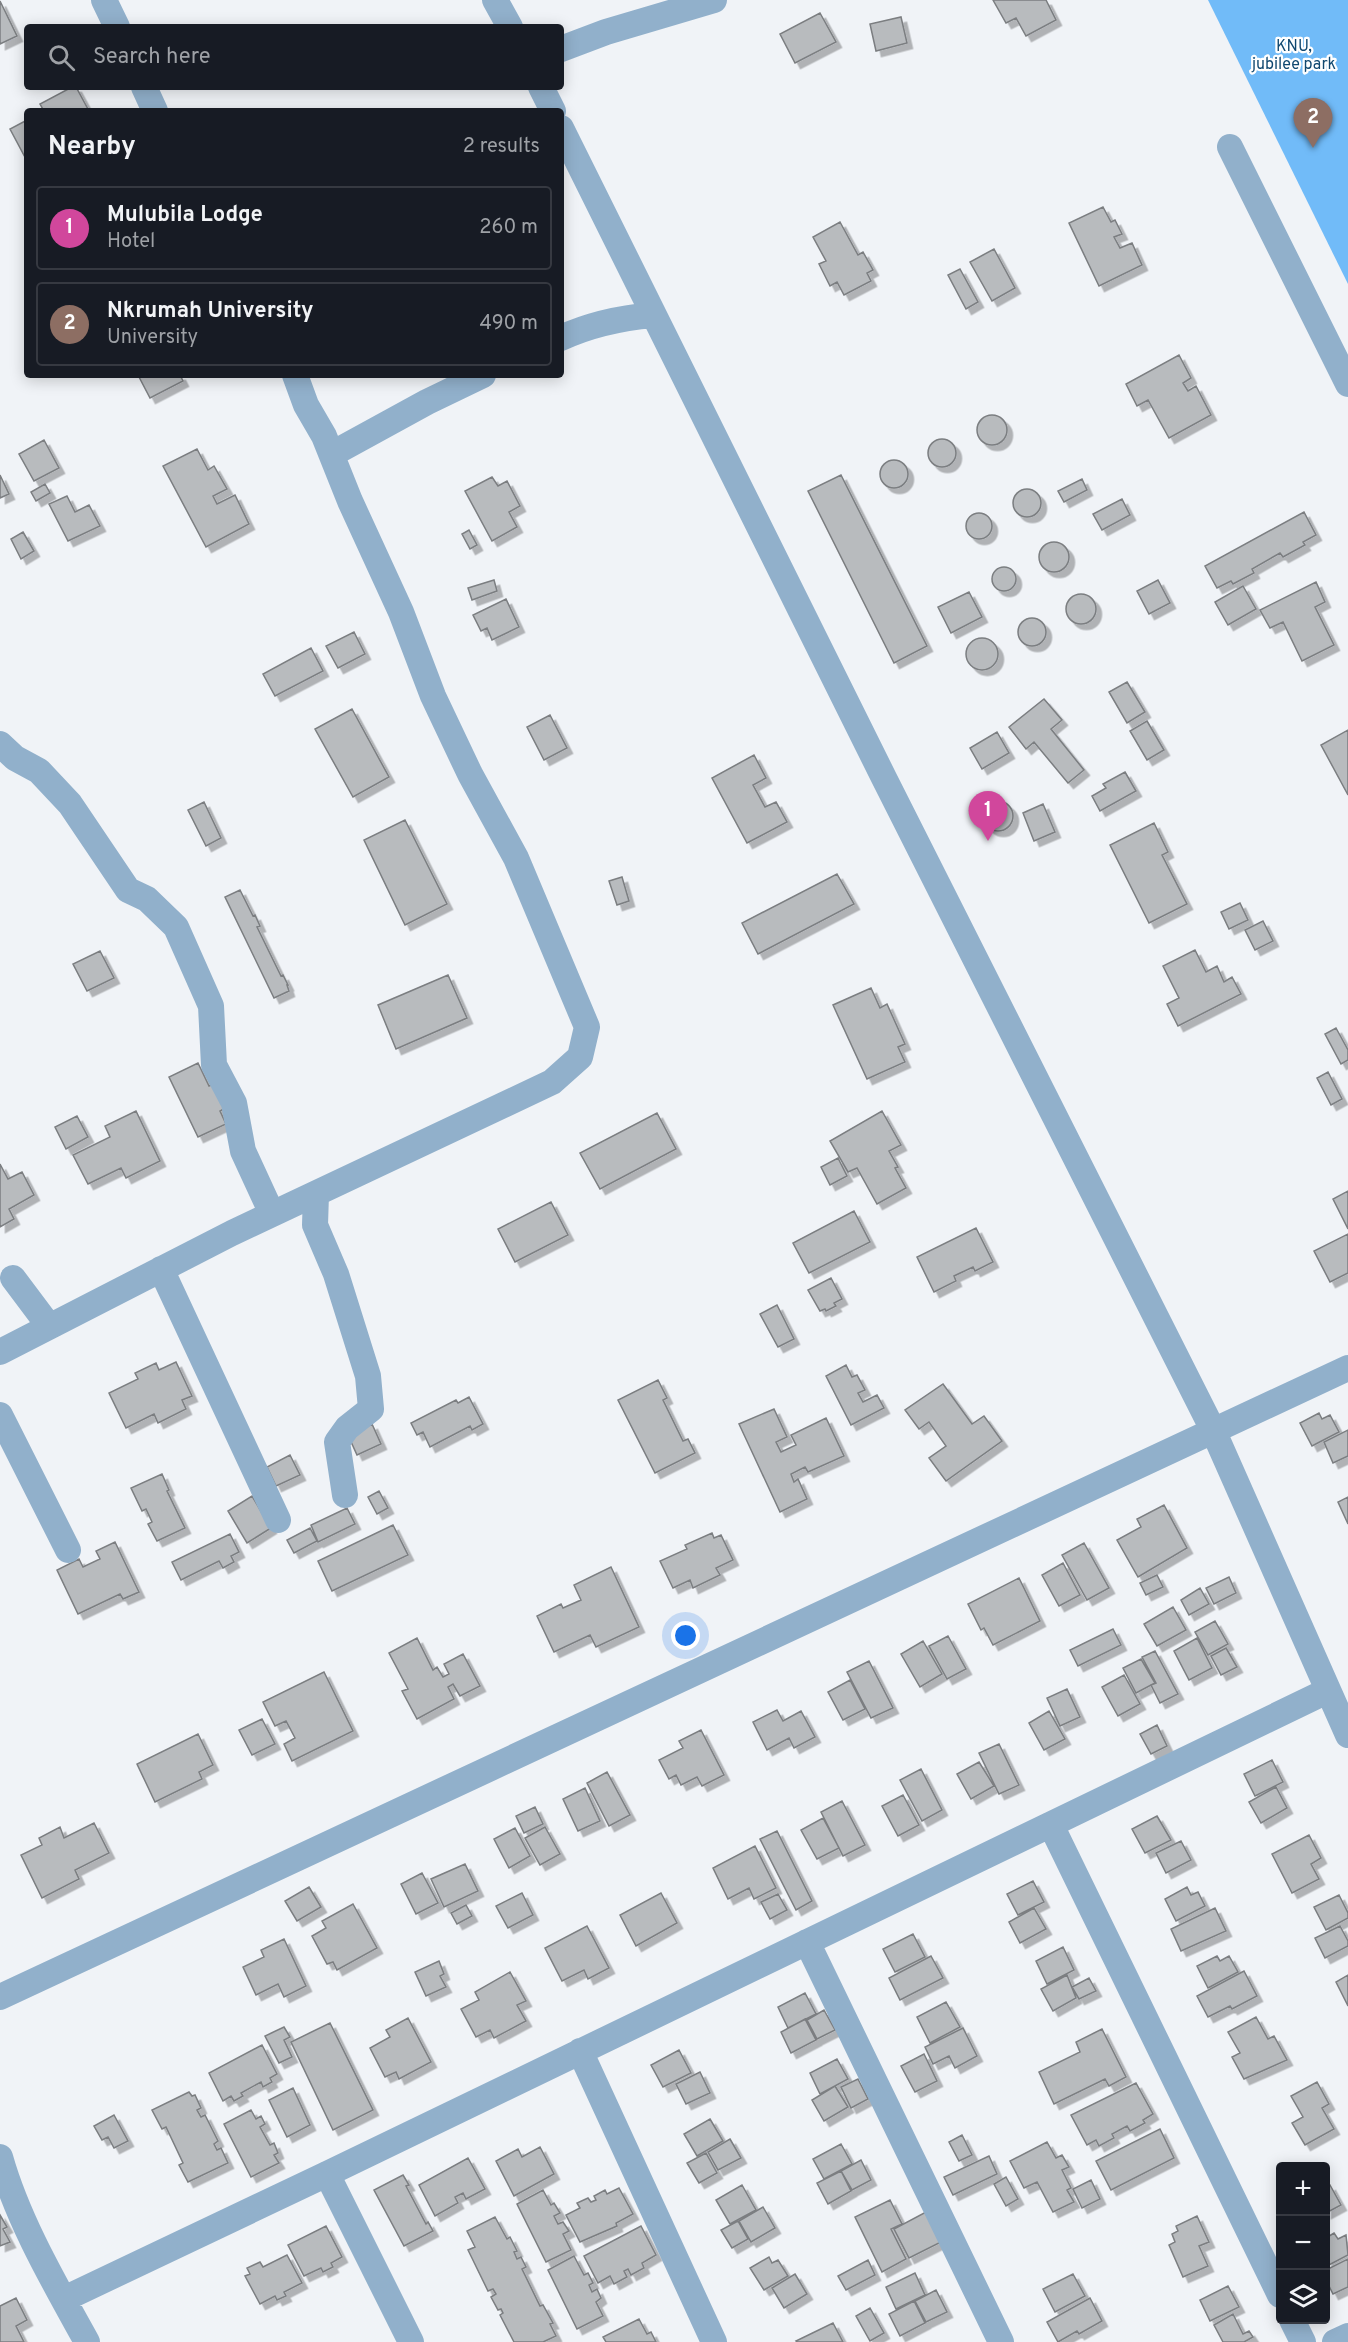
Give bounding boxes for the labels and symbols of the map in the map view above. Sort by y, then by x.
park label: KNU, jubilee park [1251,37,1336,75]
pin: 2 [1294,98,1332,148]
pin: 1 [968,792,1008,841]
your location [671,1621,700,1650]

